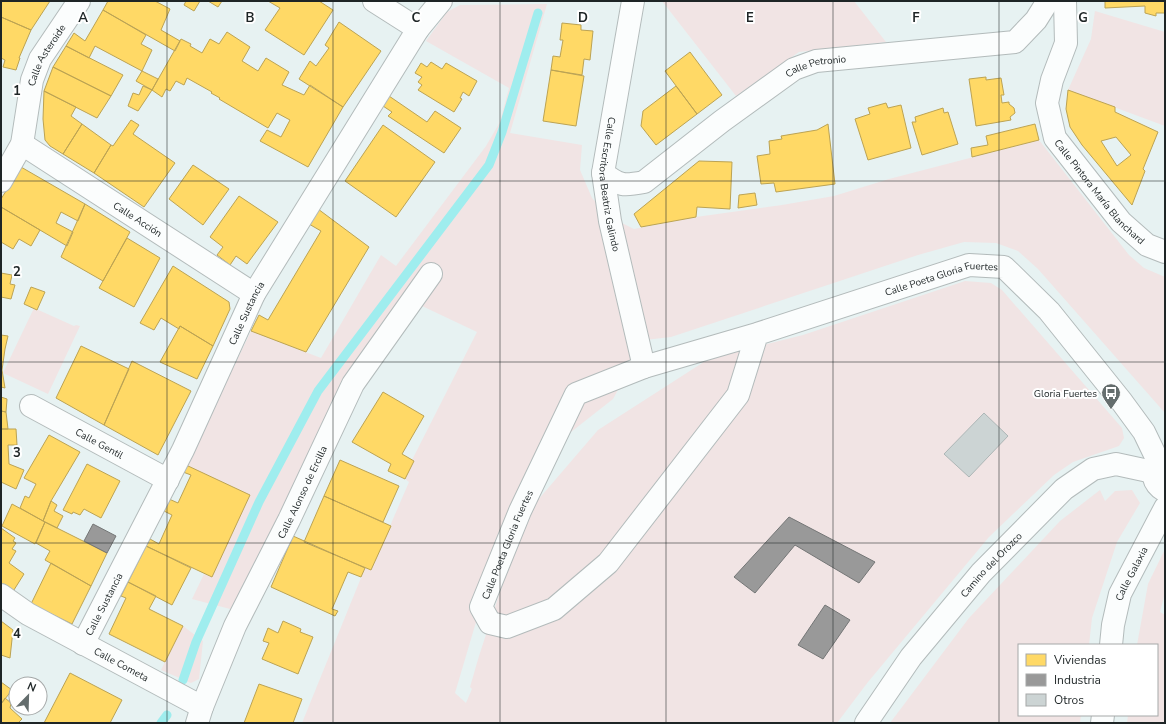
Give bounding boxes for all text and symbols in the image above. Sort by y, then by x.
text: A [78,9,88,27]
text: B [246,9,255,27]
text: C [412,9,421,27]
text: D [578,9,588,27]
text: E [746,9,754,27]
text: F [912,9,920,27]
text: G [1078,9,1088,27]
street label: Calle Asteroide [25,22,69,87]
street label: Calle Petronio [783,52,847,81]
text: 1 [13,82,21,100]
street label: Calle Escritora Beatriz Galindo [595,116,623,253]
street label: Calle Pintora María Blanchard [1051,137,1148,248]
street label: Calle Acción [110,199,165,241]
street label: Calle Poeta Gloria Fuertes [883,259,999,300]
text: 2 [13,263,21,281]
street label: Calle Sustancia [226,279,268,348]
bus stop icon: Gloria Fuertes [1100,382,1122,410]
place label: Gloria Fuertes [1034,387,1097,401]
street label: Calle Gentil [73,425,126,463]
text: 3 [13,444,21,462]
street label: Calle Alonso de Ercilla [275,444,331,541]
street label: Calle Poeta Gloria Fuertes [479,488,537,602]
street label: Camino del Orozco [957,529,1026,601]
street label: Calle Galaxia [1113,544,1152,602]
street label: Calle Sustancia [82,571,127,638]
text: 4 [13,625,21,643]
street label: Calle Cometa [91,644,151,685]
legend [1018,644,1158,716]
text: Viviendas [1053,652,1107,668]
text: Industria [1054,672,1101,688]
north arrow [8,676,48,716]
text: N [25,679,38,696]
text: Otros [1054,692,1084,708]

